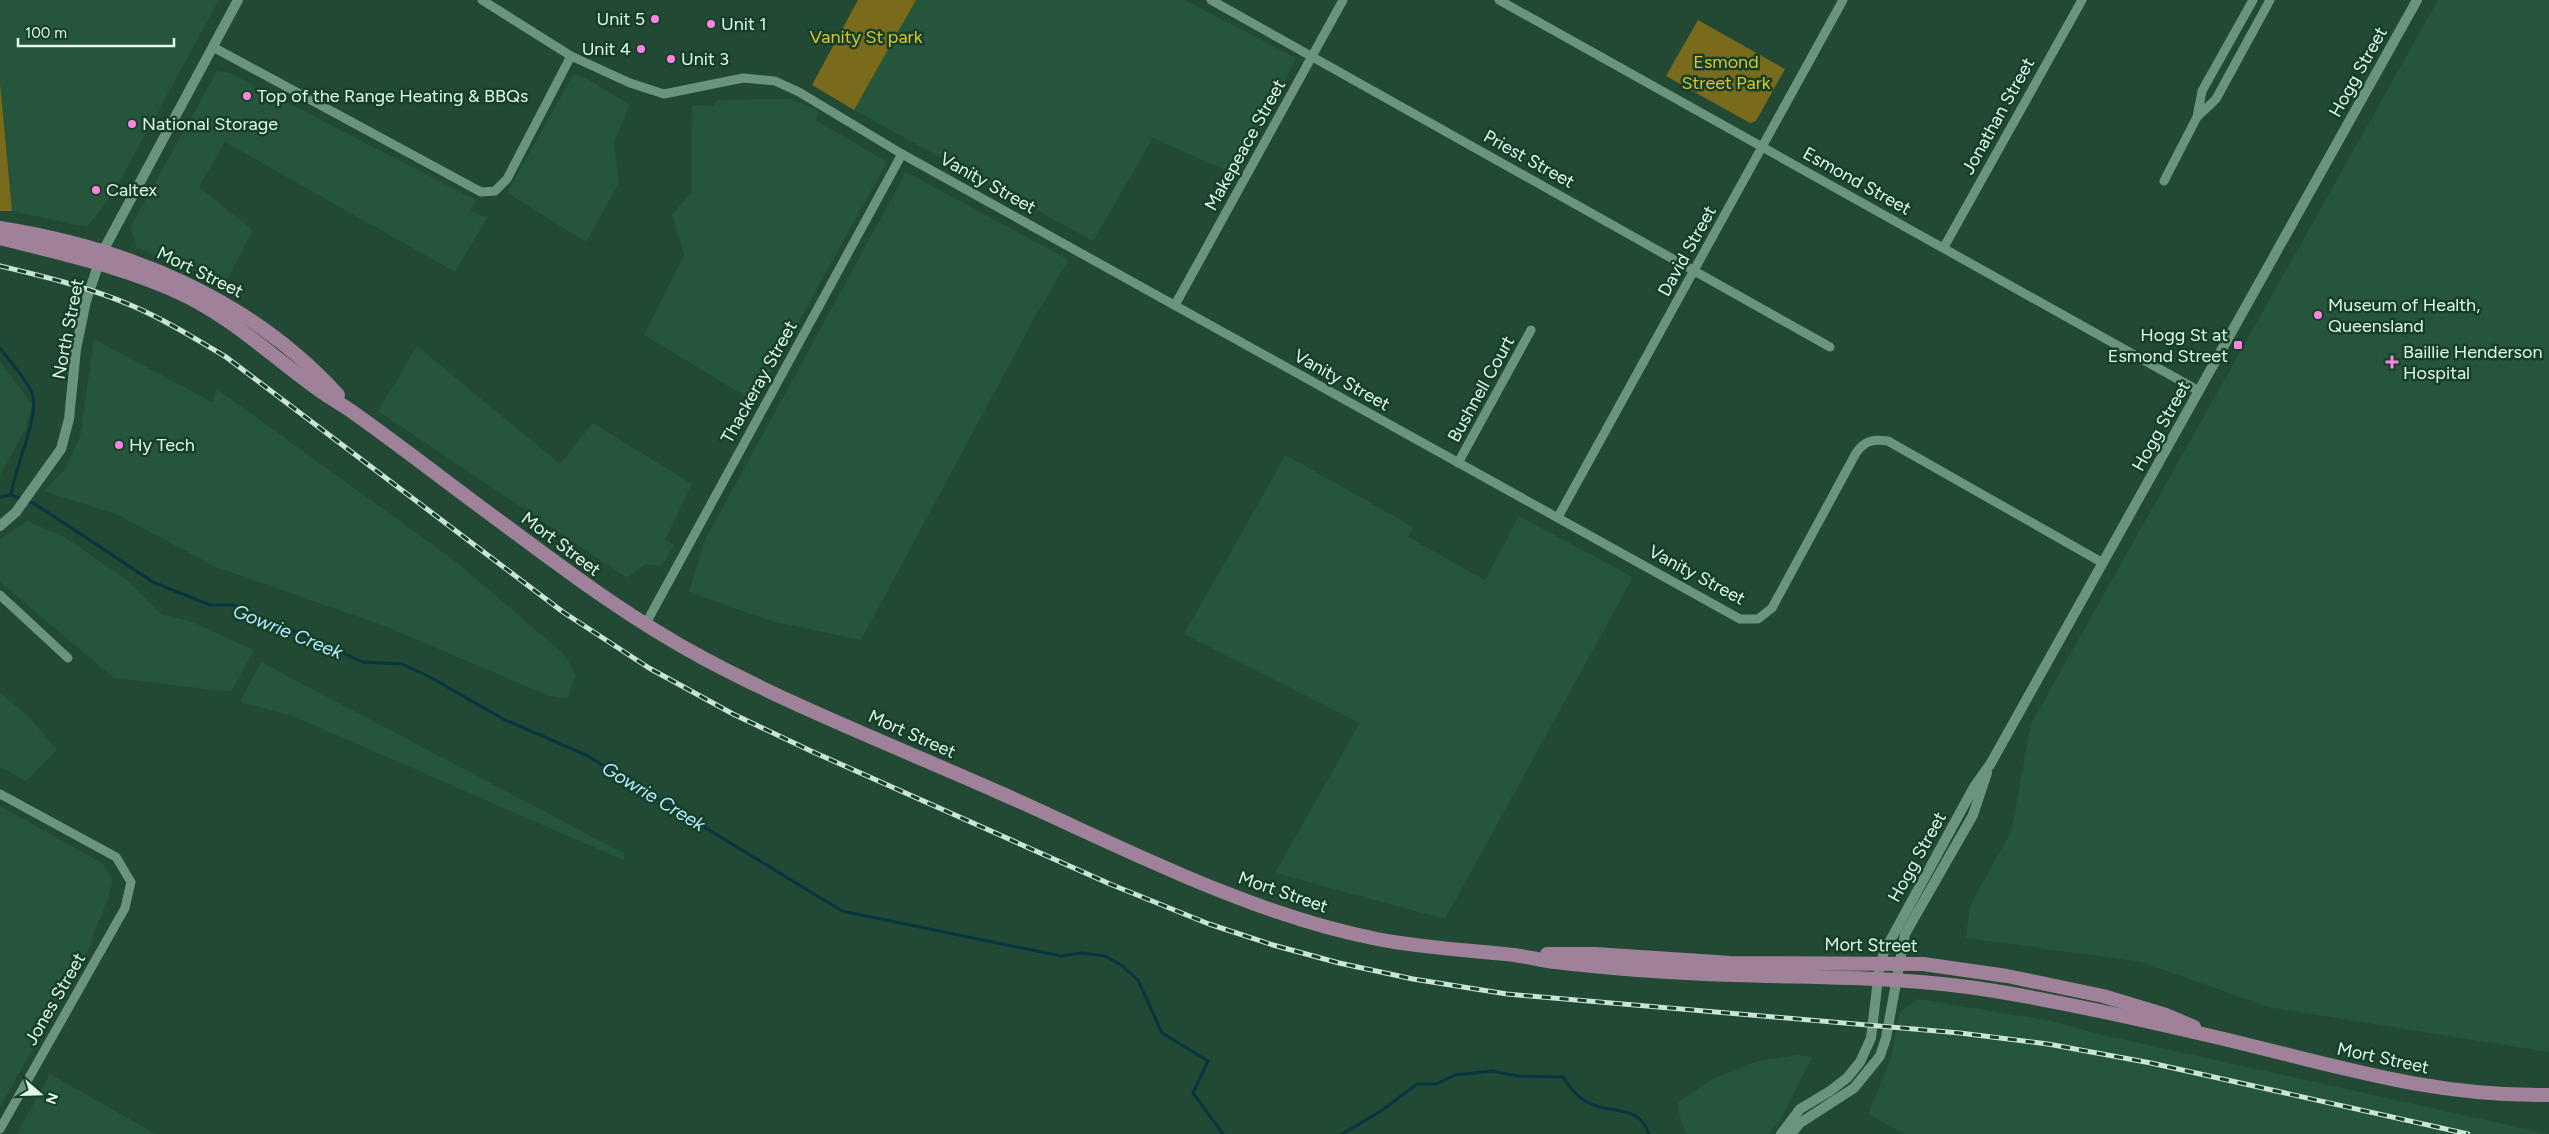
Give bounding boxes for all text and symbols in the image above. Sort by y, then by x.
place label: Unit 5 [596,8,645,30]
marker: Unit 5 [649,13,661,25]
place label: Unit 1 [721,13,767,35]
scale bar [18,15,174,47]
marker: Unit 1 [705,18,717,30]
street label: Hogg Street [2324,23,2392,121]
text: 100 m [25,24,67,42]
park label: Vanity St park [810,26,923,48]
place label: Unit 4 [582,38,631,60]
marker: Unit 4 [635,43,647,55]
place label: Unit 3 [681,48,729,70]
park label: Esmond Street Park [1681,51,1771,94]
marker: Unit 3 [665,53,677,65]
street label: Jonathan Street [1957,54,2039,178]
street label: Makepeace Street [1200,75,1290,215]
place label: Top of the Range Heating & BBQs [257,85,528,107]
marker: Top of the Range Heating & BBQs [241,90,253,102]
place label: National Storage [142,113,278,135]
marker: National Storage [126,118,138,130]
street label: Priest Street [1480,125,1578,193]
street label: Esmond Street [1799,142,1915,220]
street label: Vanity Street [936,148,1040,218]
place label: Caltex [106,179,158,201]
marker: Caltex [90,184,102,196]
street label: David Street [1653,202,1721,300]
street label: Mort Street [153,242,247,302]
street label: North Street [47,277,89,381]
place label: Museum of Health, Queensland [2328,294,2480,337]
marker: Museum of Health, Queensland [2312,309,2324,321]
street label: Thackeray Street [716,317,802,447]
place label: Hogg St at Esmond Street [2108,324,2228,367]
street label: Bushnell Court [1443,332,1519,446]
marker: Hogg St at Esmond Street [2232,339,2244,351]
place label: Baillie Henderson Hospital [2403,341,2542,384]
street label: Vanity Street [1290,345,1394,415]
marker: Baillie Henderson Hospital [2385,355,2399,369]
street label: Hogg Street [2127,377,2195,475]
place label: Hy Tech [129,434,195,456]
marker: Hy Tech [113,439,125,451]
street label: Mort Street [517,507,605,581]
street label: Vanity Street [1645,540,1749,610]
water label: Gowrie Creek [230,599,347,664]
street label: Mort Street [865,705,959,763]
water label: Gowrie Creek [598,757,710,837]
street label: Hogg Street [1883,808,1951,906]
street label: Mort Street [1235,866,1331,918]
street label: Mort Street [1824,933,1918,957]
street label: Jones Street [20,949,90,1049]
street label: Mort Street [2335,1038,2431,1079]
north arrow [15,1069,65,1119]
text: N [42,1090,62,1106]

